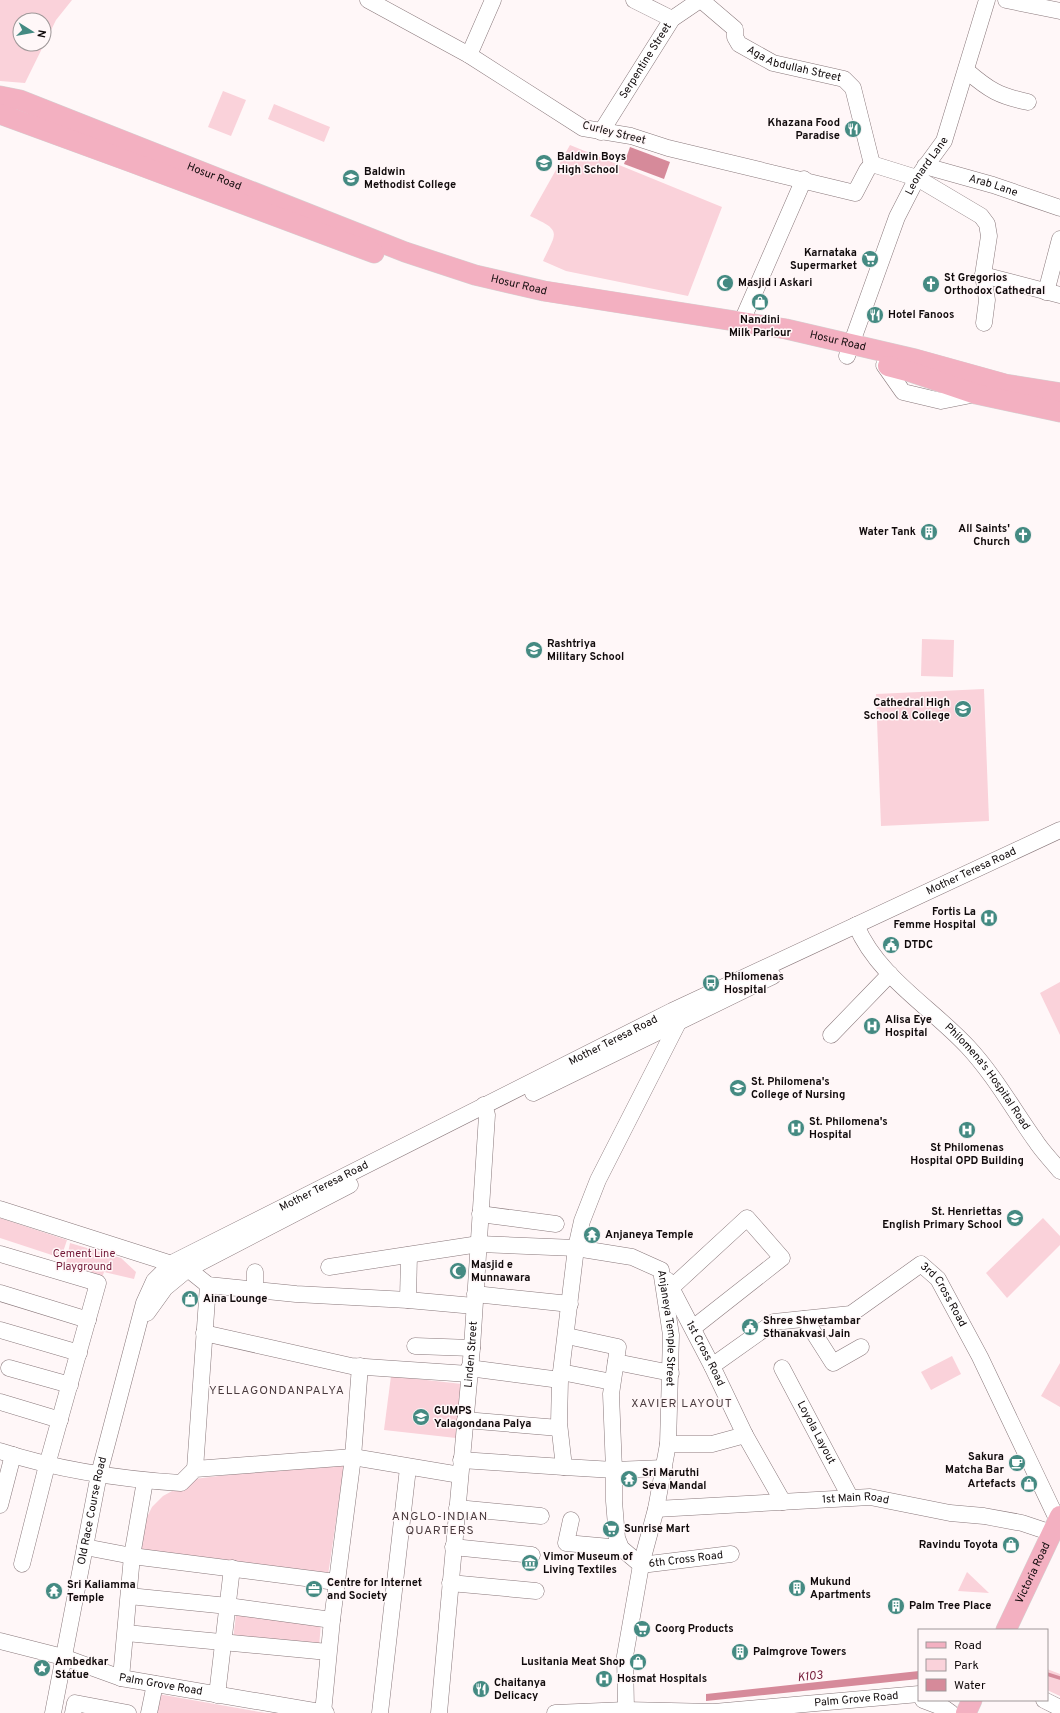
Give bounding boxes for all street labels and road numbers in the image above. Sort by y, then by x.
street label: Serpentine Street [617,20,675,101]
street label: Aga Abdullah Street [744,43,842,85]
street label: Curley Street [581,118,647,148]
street label: Leonard Lane [902,136,952,198]
street label: Hosur Road [185,160,243,194]
street label: Arab Lane [967,172,1020,200]
street label: Hosur Road [489,272,548,298]
street label: Hosur Road [808,328,867,354]
street label: Mother Teresa Road [924,844,1019,898]
street label: Mother Teresa Road [566,1012,660,1069]
street label: Philomena's Hospital Road [941,1020,1033,1133]
street label: Mother Teresa Road [277,1158,371,1215]
street label: 3rd Cross Road [917,1259,969,1329]
street label: Anjaneya Temple Street [654,1269,678,1387]
street label: 1st Cross Road [683,1319,728,1389]
street label: Linden Street [461,1321,481,1388]
street label: Loyola Layout [794,1399,838,1467]
street label: Old Race Course Road [75,1455,110,1566]
street label: 1st Main Road [822,1490,890,1508]
street label: Victoria Road [1012,1540,1054,1606]
street label: 6th Cross Road [648,1548,724,1571]
street label: Palm Grove Road [118,1671,204,1699]
street label: Palm Grove Road [814,1689,899,1710]

